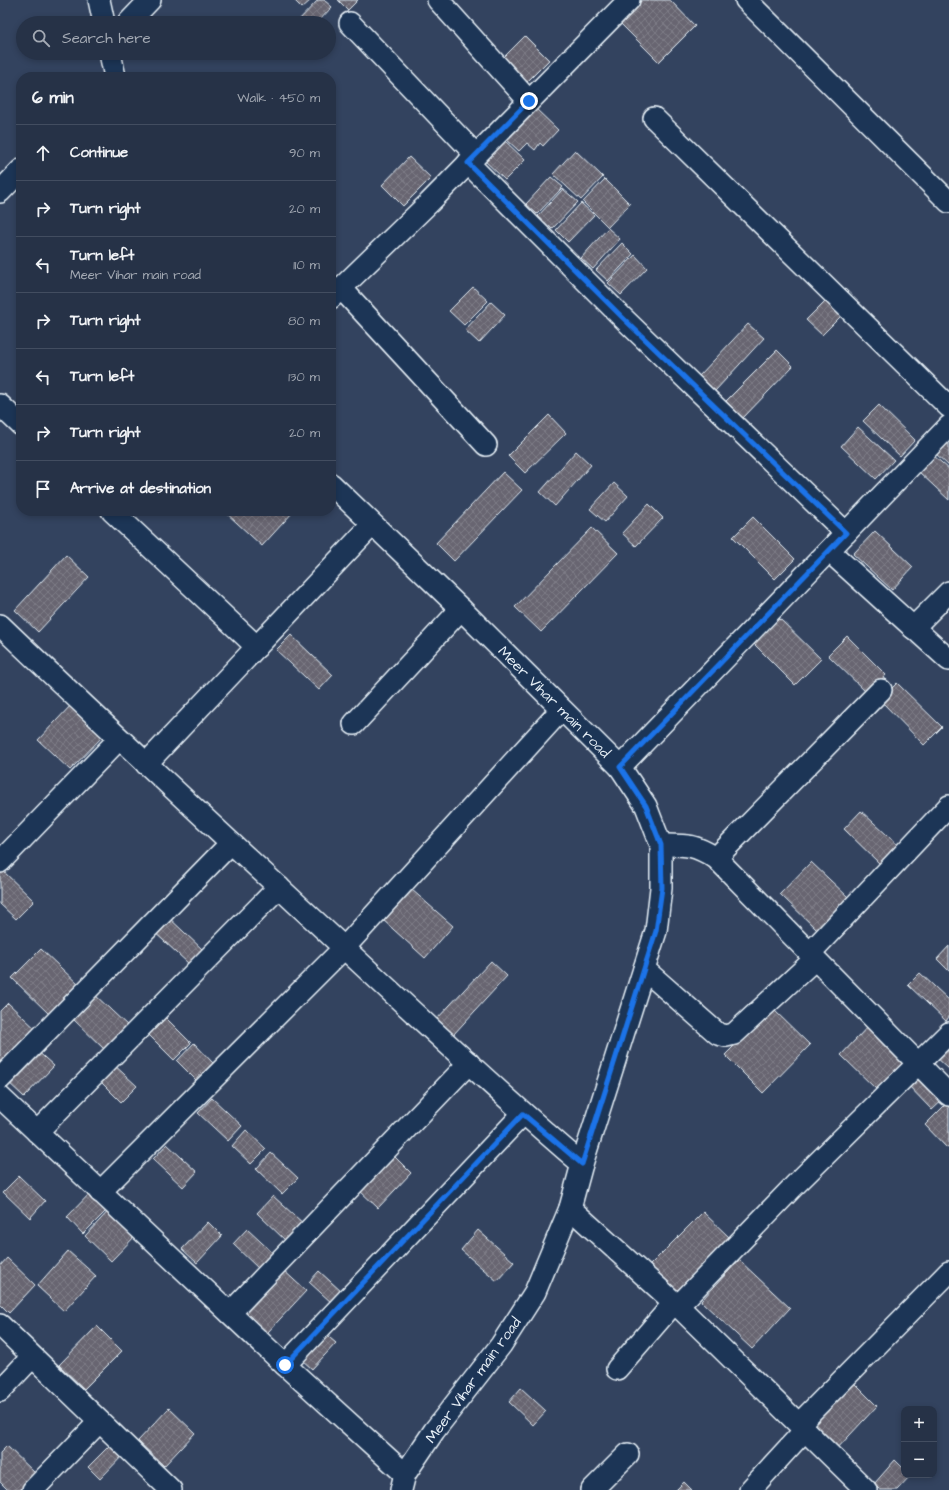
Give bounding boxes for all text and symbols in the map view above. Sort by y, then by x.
search box [16,16,336,60]
icon: search [30,27,52,49]
text: Search here [62,28,151,49]
text: 6 min [32,86,74,110]
text: Walk · 450 m [237,89,320,107]
route end [520,92,538,110]
icon: ahead [32,142,54,164]
text: Continue [70,142,128,163]
text: 90 m [289,144,320,162]
icon: right [32,198,54,220]
text: Turn right [70,198,141,219]
text: 20 m [289,200,320,218]
text: Turn left [70,245,134,266]
icon: left [32,254,54,276]
text: 110 m [293,256,320,274]
text: Meer Vihar main road [70,266,201,284]
icon: right [32,310,54,332]
text: Turn right [70,310,141,331]
text: 80 m [288,312,320,330]
icon: left [32,366,54,388]
text: Turn left [70,366,134,387]
text: 130 m [288,368,320,386]
icon: right [32,422,54,444]
text: Turn right [70,422,141,443]
text: 20 m [289,424,320,442]
icon: arrive [32,478,54,500]
text: Arrive at destination [70,478,211,499]
street label: Meer Vihar main road [493,641,615,763]
street label: Meer Vihar main road [421,1313,526,1448]
route start [276,1356,294,1374]
map controls [901,1406,937,1478]
button: + [901,1406,937,1442]
button: − [901,1442,937,1478]

